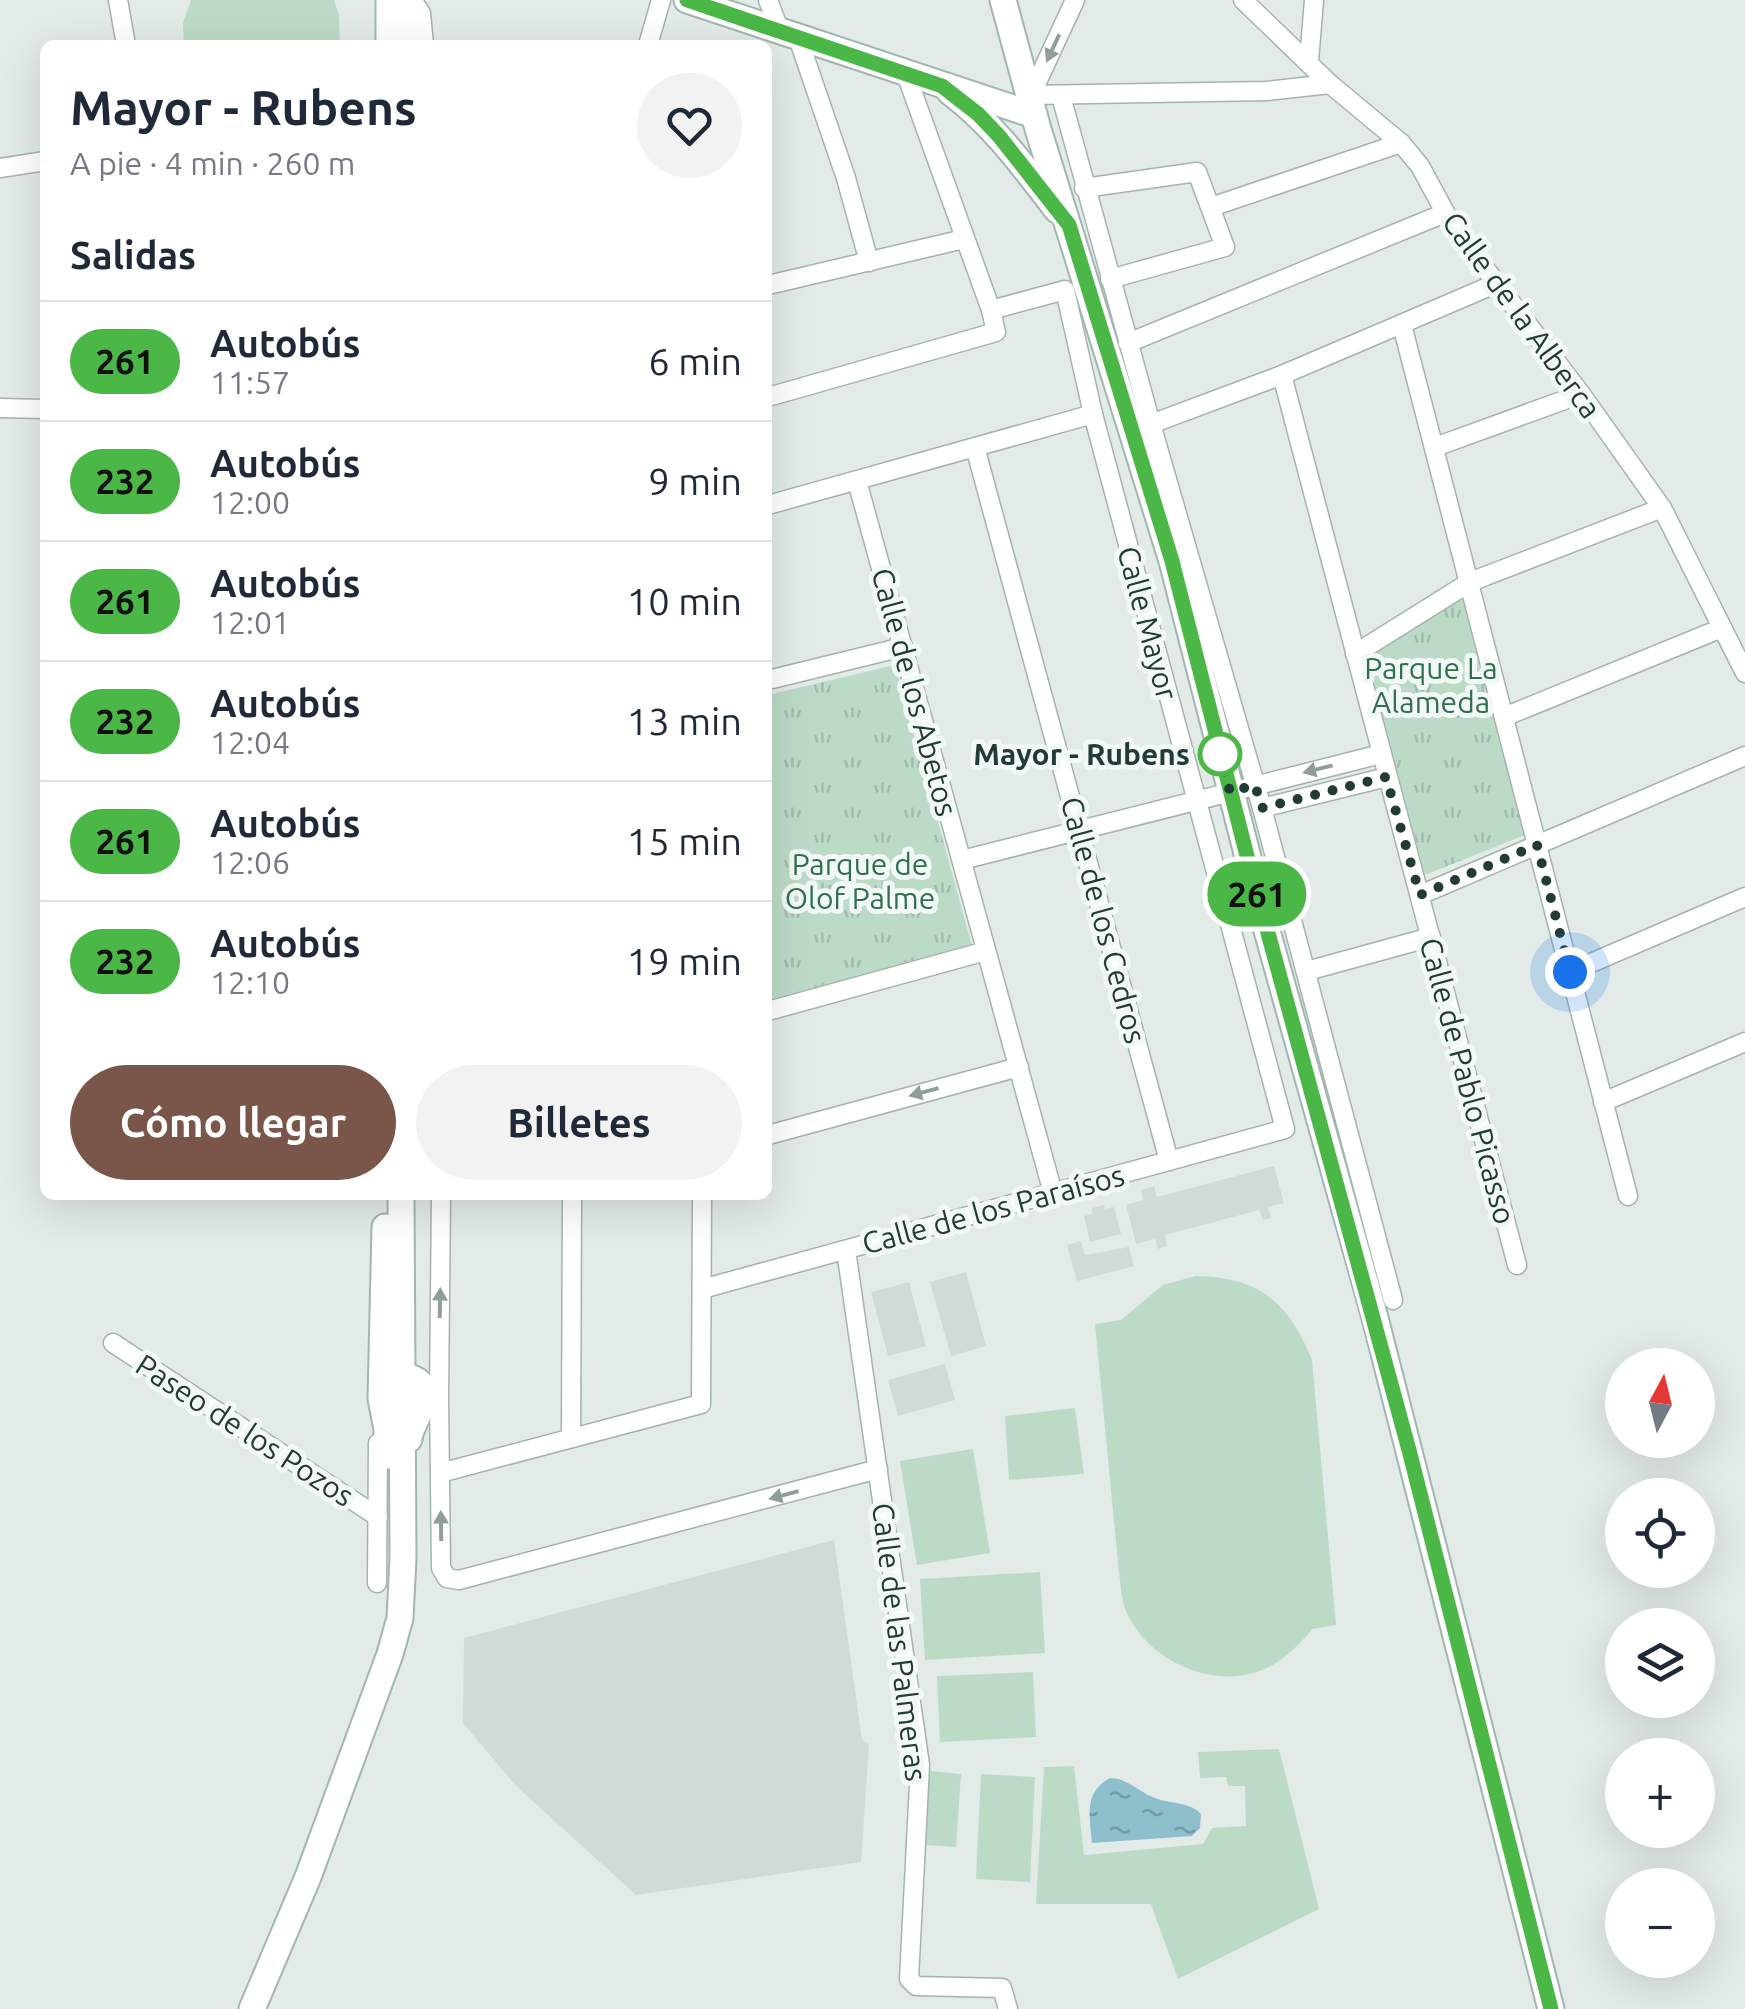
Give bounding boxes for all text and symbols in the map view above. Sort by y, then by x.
one-way arrow [1044,34,1061,63]
button: heart [637,73,742,178]
text: Mayor - Rubens [70,80,417,134]
text: A pie · 4 min · 260 m [70,145,355,181]
street label: Calle de la Alberca [1436,205,1608,425]
text: Salidas [70,234,196,276]
text: Autobús [210,322,361,364]
text: 6 min [648,340,742,382]
text: 261 [95,341,155,381]
text: 11:57 [210,364,290,400]
text: Autobús [210,442,361,484]
text: 9 min [648,460,742,502]
text: 232 [95,461,155,501]
text: 12:00 [210,484,290,520]
street label: Calle Mayor [1111,542,1185,704]
text: Autobús [210,562,361,604]
street label: Calle de los Abetos [866,564,964,820]
text: 10 min [627,580,742,622]
text: 261 [95,581,155,621]
text: 12:01 [210,604,290,640]
park label: Parque La Alameda [1364,651,1498,719]
text: Autobús [210,682,361,724]
text: 13 min [627,700,742,742]
text: 232 [95,701,155,741]
text: 12:04 [210,724,290,760]
marker: Mayor - Rubens [1199,733,1241,775]
place label: Mayor - Rubens [973,737,1190,771]
one-way arrow [1302,762,1333,778]
street label: Calle de los Cedros [1055,793,1153,1047]
text: Autobús [210,802,361,844]
text: 15 min [627,820,742,862]
text: 261 [95,821,155,861]
text: 12:06 [210,844,290,880]
park label: Parque de Olof Palme [785,847,935,915]
line badge: 261 [1200,862,1314,926]
text: 261 [1227,874,1287,914]
text: Autobús [210,922,361,964]
street label: Calle de Pablo Picasso [1413,934,1523,1228]
text: 19 min [627,940,742,982]
text: 232 [95,941,155,981]
your location [1545,947,1595,997]
text: 12:10 [210,964,290,1000]
button: Cómo llegar [70,1065,396,1180]
button: Billetes [416,1065,742,1180]
one-way arrow [908,1085,939,1101]
street label: Calle de los Paraísos [858,1158,1128,1260]
one-way arrow [432,1286,448,1318]
street label: Paseo de los Pozos [130,1347,360,1513]
north arrow [1605,1348,1715,1458]
map controls [1605,1348,1715,1978]
button: locate [1605,1478,1715,1588]
one-way arrow [768,1488,799,1504]
street label: Calle de las Palmeras [866,1501,934,1783]
one-way arrow [432,1510,448,1542]
button: layers [1605,1608,1715,1718]
button: + [1605,1738,1715,1848]
button: − [1605,1868,1715,1978]

